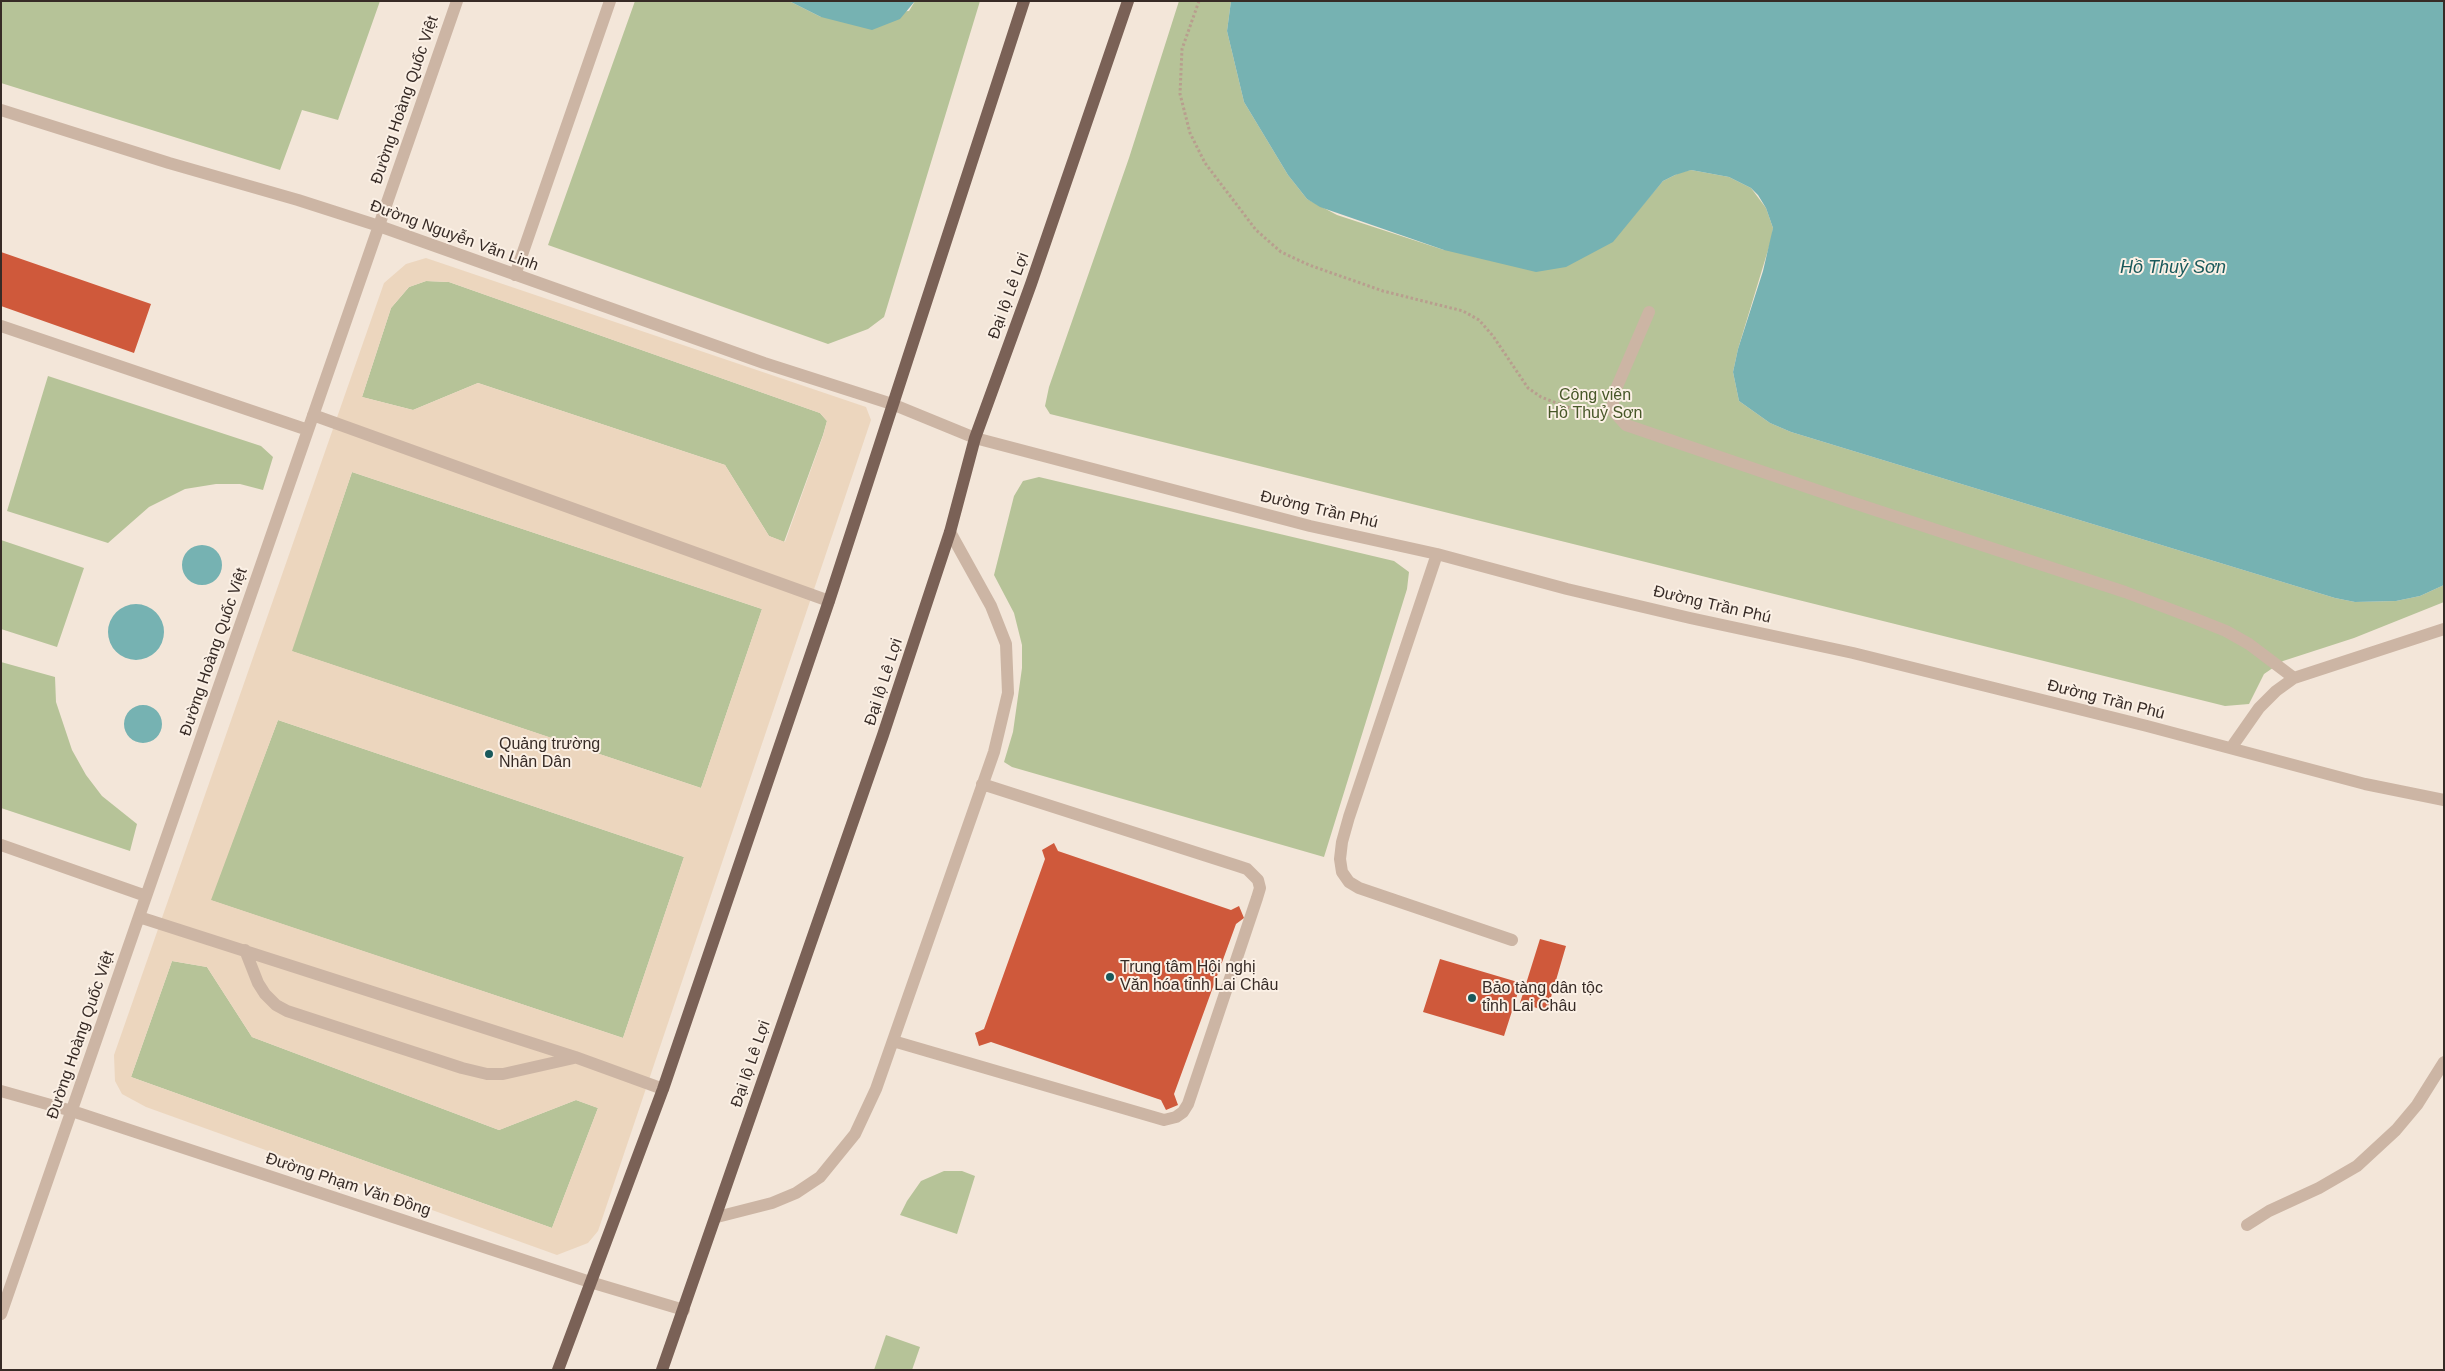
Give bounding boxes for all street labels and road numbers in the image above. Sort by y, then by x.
street label: Đường Hoàng Quốc Việt [367,13,443,187]
street label: Đường Nguyễn Văn Linh [367,197,541,275]
street label: Đại lộ Lê Lợi [984,250,1034,342]
street label: Đường Trần Phú [1258,487,1380,533]
street label: Đường Hoàng Quốc Việt [176,565,252,739]
street label: Đường Trần Phú [1651,582,1773,628]
street label: Đại lộ Lê Lợi [861,636,907,728]
street label: Đường Trần Phú [2045,676,2167,724]
street label: Đường Hoàng Quốc Việt [43,948,119,1122]
street label: Đại lộ Lê Lợi [727,1018,775,1110]
street label: Đường Phạm Văn Đồng [263,1149,433,1221]

